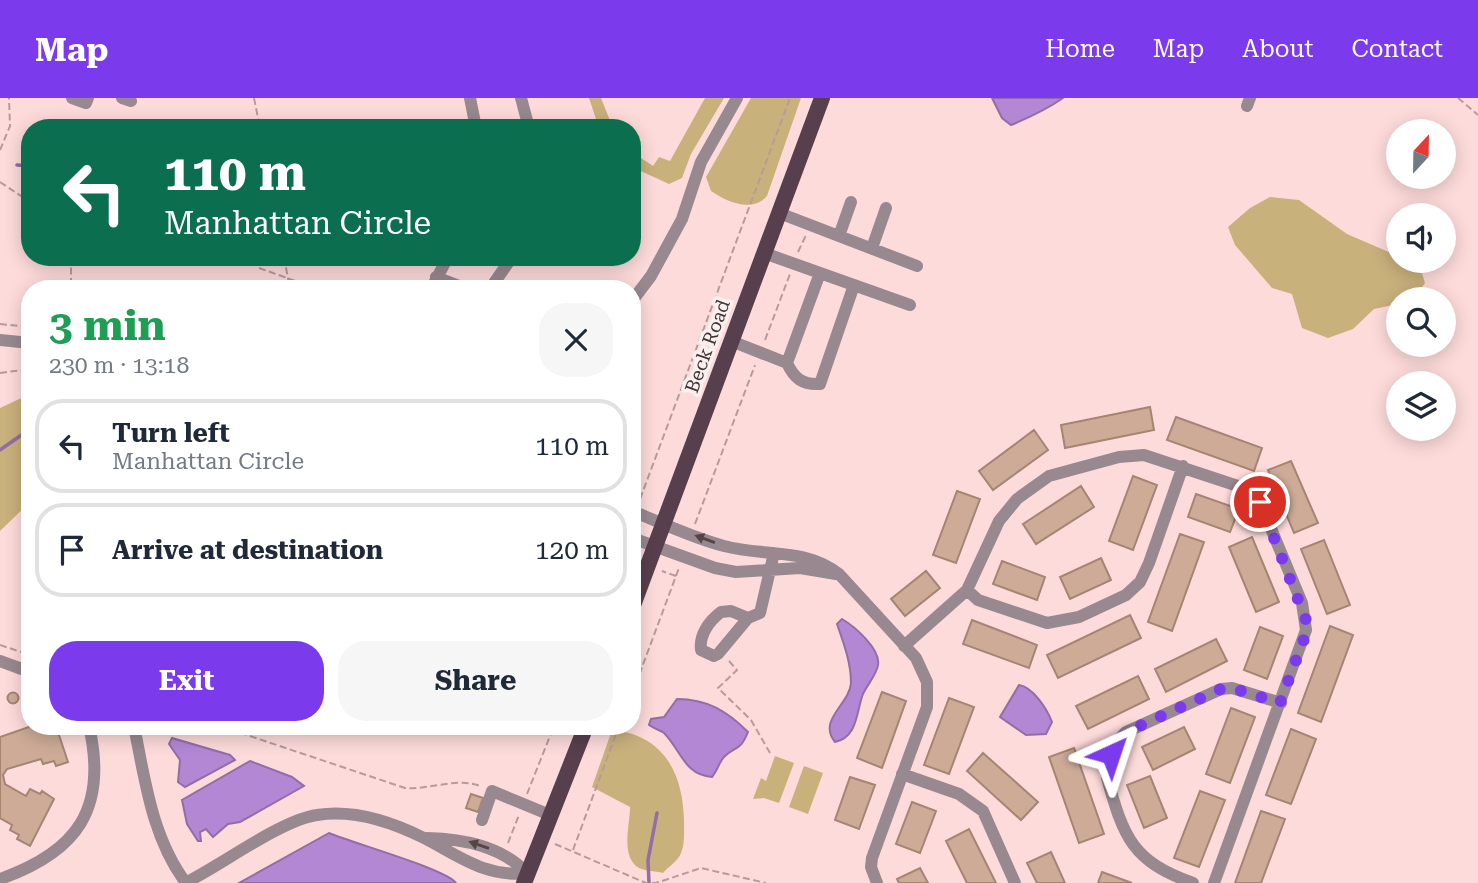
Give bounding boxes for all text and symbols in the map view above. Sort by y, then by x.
text: Map [35,30,109,69]
text: Home [1045,35,1115,63]
text: Map [1153,35,1204,63]
text: About [1242,35,1313,63]
text: Contact [1351,35,1443,63]
north arrow [1386,119,1456,189]
map controls [1386,119,1456,441]
text: 110 m [164,145,306,202]
icon: left [49,147,140,238]
button: sound [1386,203,1456,273]
text: Manhattan Circle [164,204,431,242]
button: search [1386,287,1456,357]
street label: Beck Road [680,296,735,396]
text: 3 min [49,301,166,350]
button: close [539,303,613,377]
text: 230 m · 13:18 [49,352,189,379]
button: layers [1386,371,1456,441]
text: Turn left [112,418,230,448]
icon: left [53,427,91,465]
text: 110 m [535,431,609,461]
text: Manhattan Circle [112,448,304,475]
pin [1230,472,1290,532]
icon: arrive [1241,483,1279,521]
icon: arrive [53,531,91,569]
one-way arrow [694,534,715,545]
text: Arrive at destination [112,535,383,565]
text: 120 m [535,535,609,565]
button: Exit [49,641,324,721]
button: Share [338,641,613,721]
position arrow [1074,717,1148,791]
one-way arrow [468,840,489,851]

